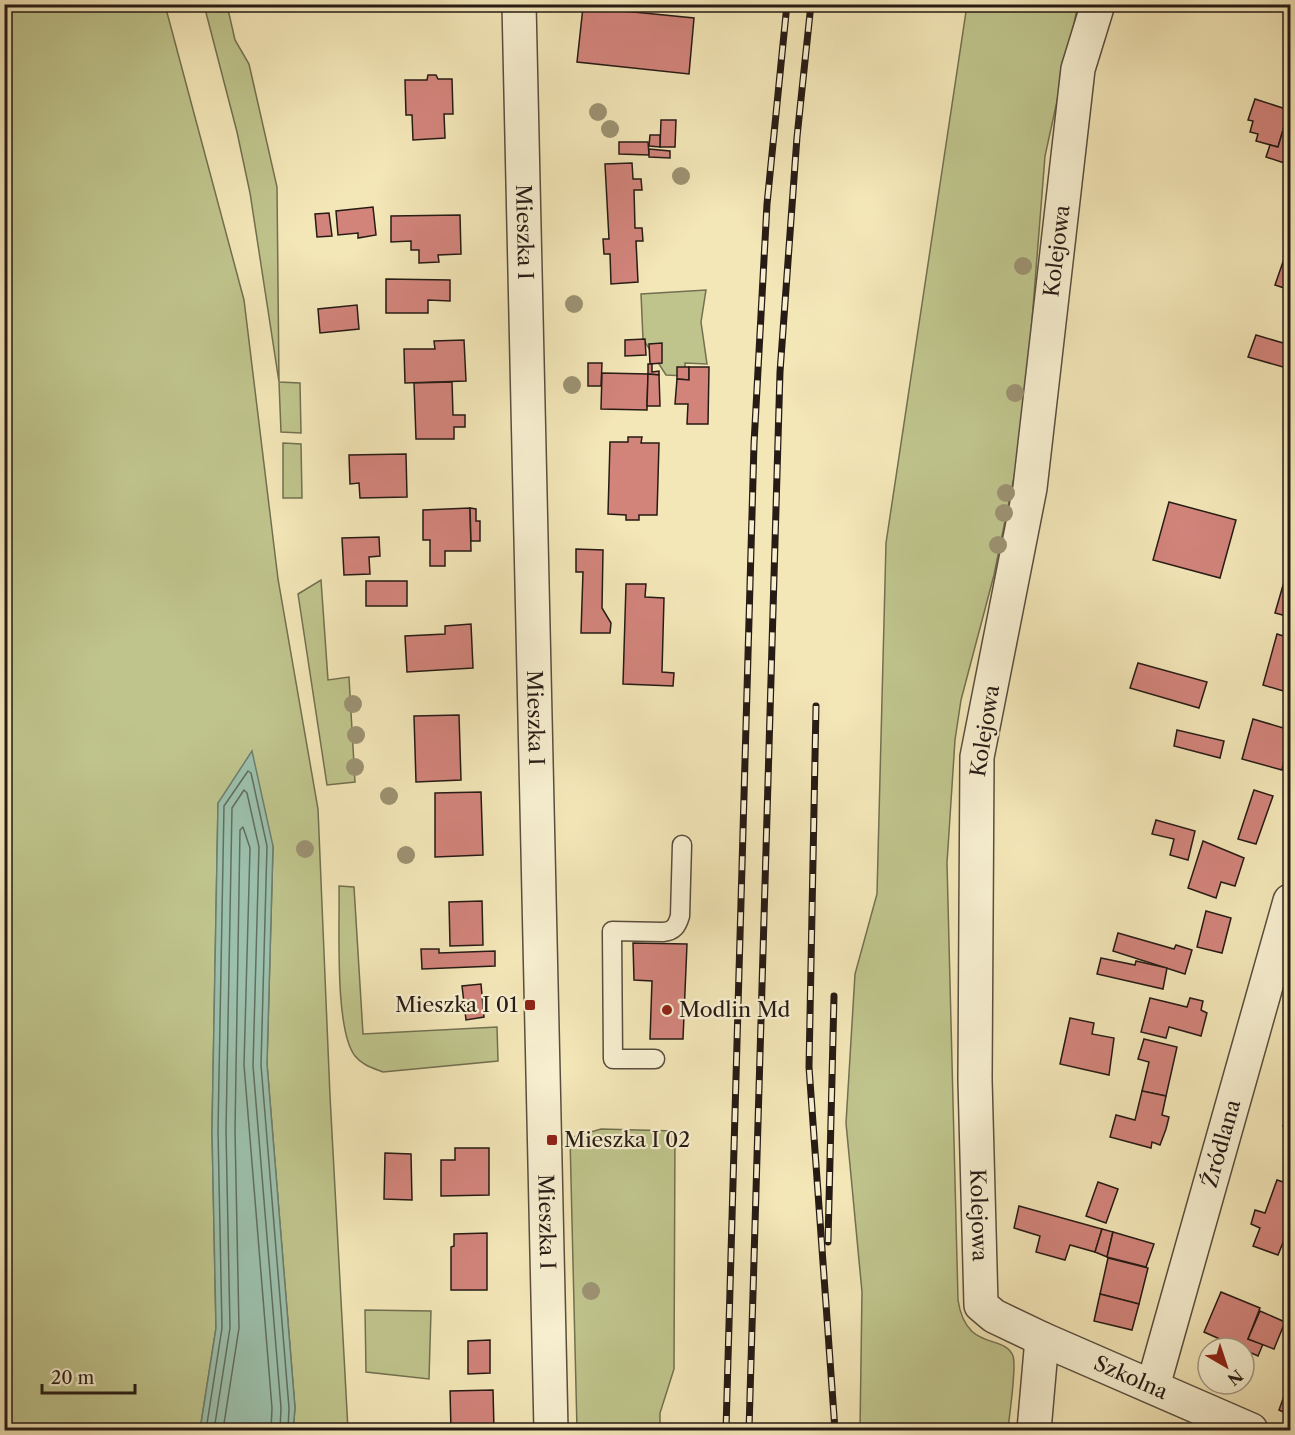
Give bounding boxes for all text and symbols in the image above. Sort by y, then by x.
street label: Mieszka I [511,184,538,280]
street label: Kolejowa [1038,203,1075,298]
street label: Mieszka I [522,670,549,766]
street label: Kolejowa [965,682,1004,779]
place label: Mieszka I 01 [395,992,518,1017]
place label: Modlin Md [679,997,790,1022]
marker: Mieszka I 01 [523,998,537,1012]
marker: Modlin Md [660,1003,674,1017]
street label: Źródlana [1197,1096,1246,1190]
place label: Mieszka I 02 [564,1127,690,1152]
marker: Mieszka I 02 [545,1133,559,1147]
street label: Kolejowa [965,1168,993,1263]
street label: Mieszka I [533,1174,560,1270]
north arrow [1196,1336,1256,1396]
street label: Szkolna [1090,1350,1172,1405]
scale bar [42,1357,135,1395]
text: N [1224,1366,1247,1390]
text: 20 m [51,1367,95,1389]

